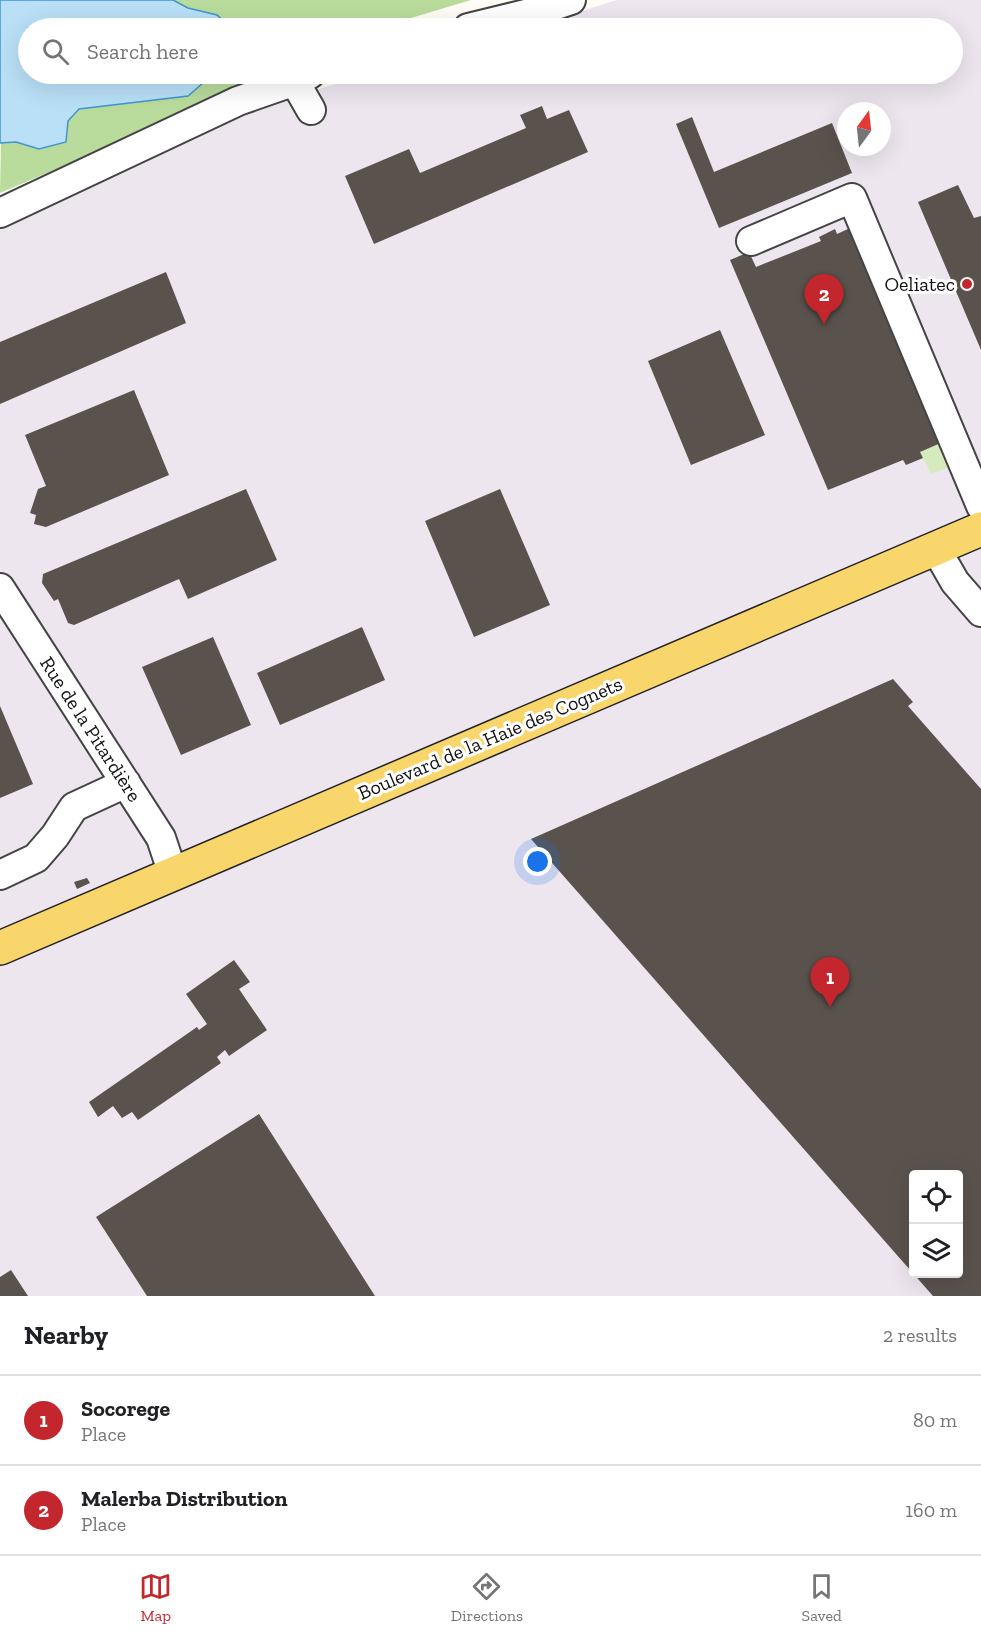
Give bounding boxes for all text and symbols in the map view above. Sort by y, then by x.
search box [18,18,963,84]
icon: search [39,35,72,68]
text: Search here [87,38,198,65]
north arrow [837,102,891,156]
place label: Oeliatec [884,272,955,296]
pin: 2 [804,274,844,324]
marker: Oeliatec [960,277,974,291]
street label: Rue de la Pitardière [35,652,147,806]
street label: Boulevard de la Haie des Cognets [354,671,626,805]
your location [523,847,552,876]
pin: 1 [810,958,850,1007]
map controls [909,1170,963,1278]
button: locate [909,1170,963,1224]
button: layers [909,1224,963,1278]
text: Nearby [24,1319,108,1351]
text: 2 results [883,1323,957,1347]
text: Socorege [81,1395,170,1422]
text: 1 [39,1408,48,1432]
text: 80 m [913,1408,957,1432]
text: Place [81,1422,126,1446]
text: Malerba Distribution [81,1485,288,1512]
text: 2 [38,1498,49,1522]
text: 160 m [905,1498,957,1522]
text: Place [81,1512,126,1536]
tab: Map [139,1570,172,1625]
tab: Directions [451,1570,523,1625]
tab: Saved [802,1570,842,1625]

